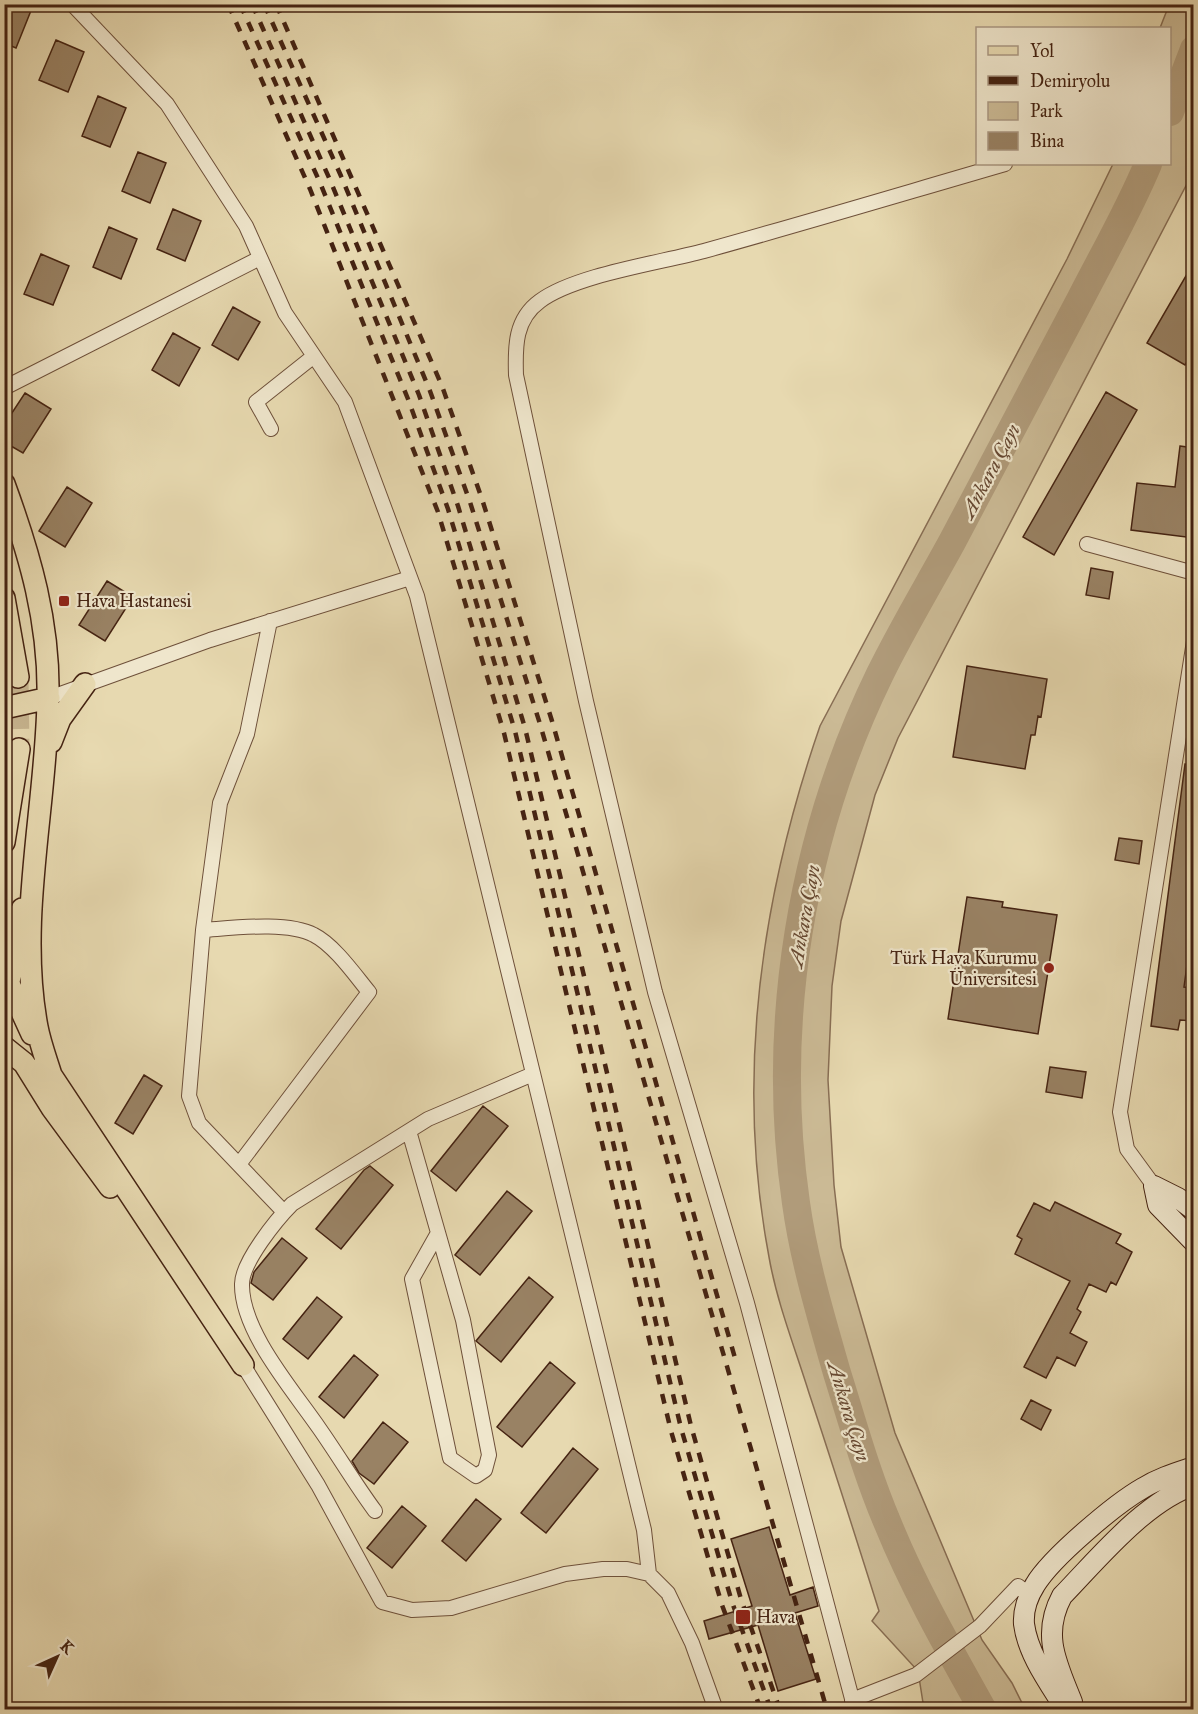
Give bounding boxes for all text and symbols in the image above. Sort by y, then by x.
legend [976,27,1171,165]
text: Yol [1030,40,1054,62]
text: Demiryolu [1030,70,1111,92]
text: Park [1030,100,1063,122]
text: Bina [1030,130,1065,152]
water label: Ankara Çayı [954,420,1025,524]
place label: Hava Hastanesi [76,590,192,612]
marker: Hava Hastanesi [57,594,71,608]
water label: Ankara Çayı [783,863,825,971]
place label: Türk Hava Kurumu Üniversitesi [890,947,1037,990]
marker: Türk Hava Kurumu Üniversitesi [1042,961,1056,975]
water label: Ankara Çayı [822,1356,876,1464]
place label: Hava [756,1606,796,1628]
marker: Hava [734,1608,752,1626]
north arrow [27,1627,87,1687]
text: K [57,1636,78,1658]

